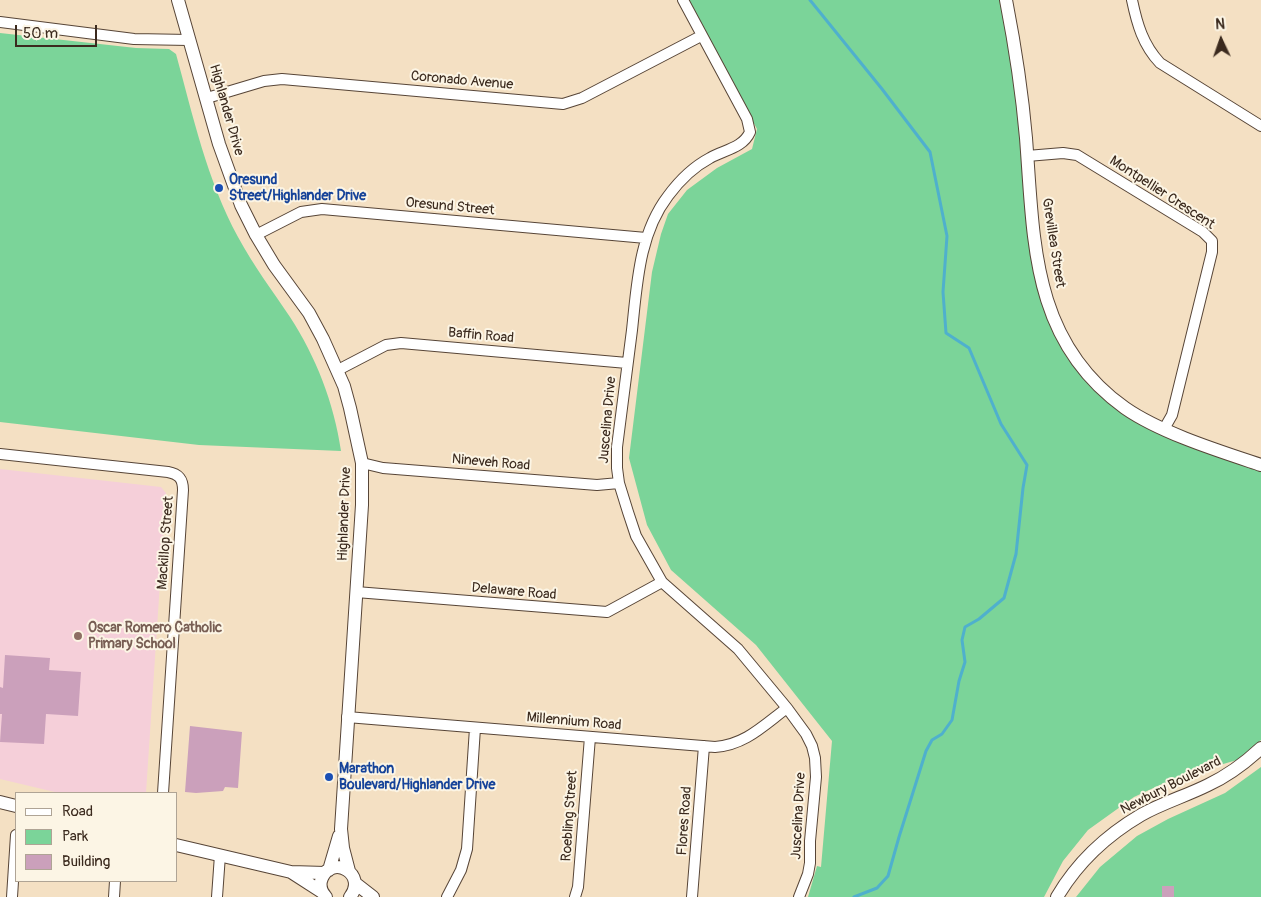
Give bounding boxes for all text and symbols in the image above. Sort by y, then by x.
scale bar [18,15,100,47]
north arrow [1196,15,1246,65]
text: N [1215,16,1225,33]
text: 50 m [23,24,58,43]
street label: Highlander Drive [205,62,247,158]
street label: Coronado Avenue [410,68,514,94]
street label: Montpellier Crescent [1106,153,1218,233]
place label: Oresund Street/Highlander Drive [229,172,366,204]
marker: Oresund Street/Highlander Drive [213,182,225,194]
street label: Oresund Street [405,195,495,219]
street label: Grevillea Street [1038,197,1068,289]
street label: Baffin Road [447,325,515,347]
street label: Juscelina Drive [596,376,620,464]
street label: Nineveh Road [451,451,531,475]
street label: Highlander Drive [335,467,355,561]
street label: Mackillop Street [154,496,178,590]
street label: Delaware Road [471,580,557,604]
place label: Oscar Romero Catholic Primary School [88,620,222,652]
marker: Oscar Romero Catholic Primary School [72,630,84,642]
street label: Millennium Road [526,709,622,735]
street label: Newbury Boulevard [1118,753,1224,819]
place label: Marathon Boulevard/Highlander Drive [339,761,495,794]
street label: Roebling Street [558,770,582,862]
marker: Marathon Boulevard/Highlander Drive [323,771,335,783]
street label: Juscelina Drive [788,772,810,860]
street label: Flores Road [674,786,696,856]
legend [15,792,178,882]
text: Road [62,802,93,821]
text: Park [62,827,88,846]
text: Building [62,852,110,871]

